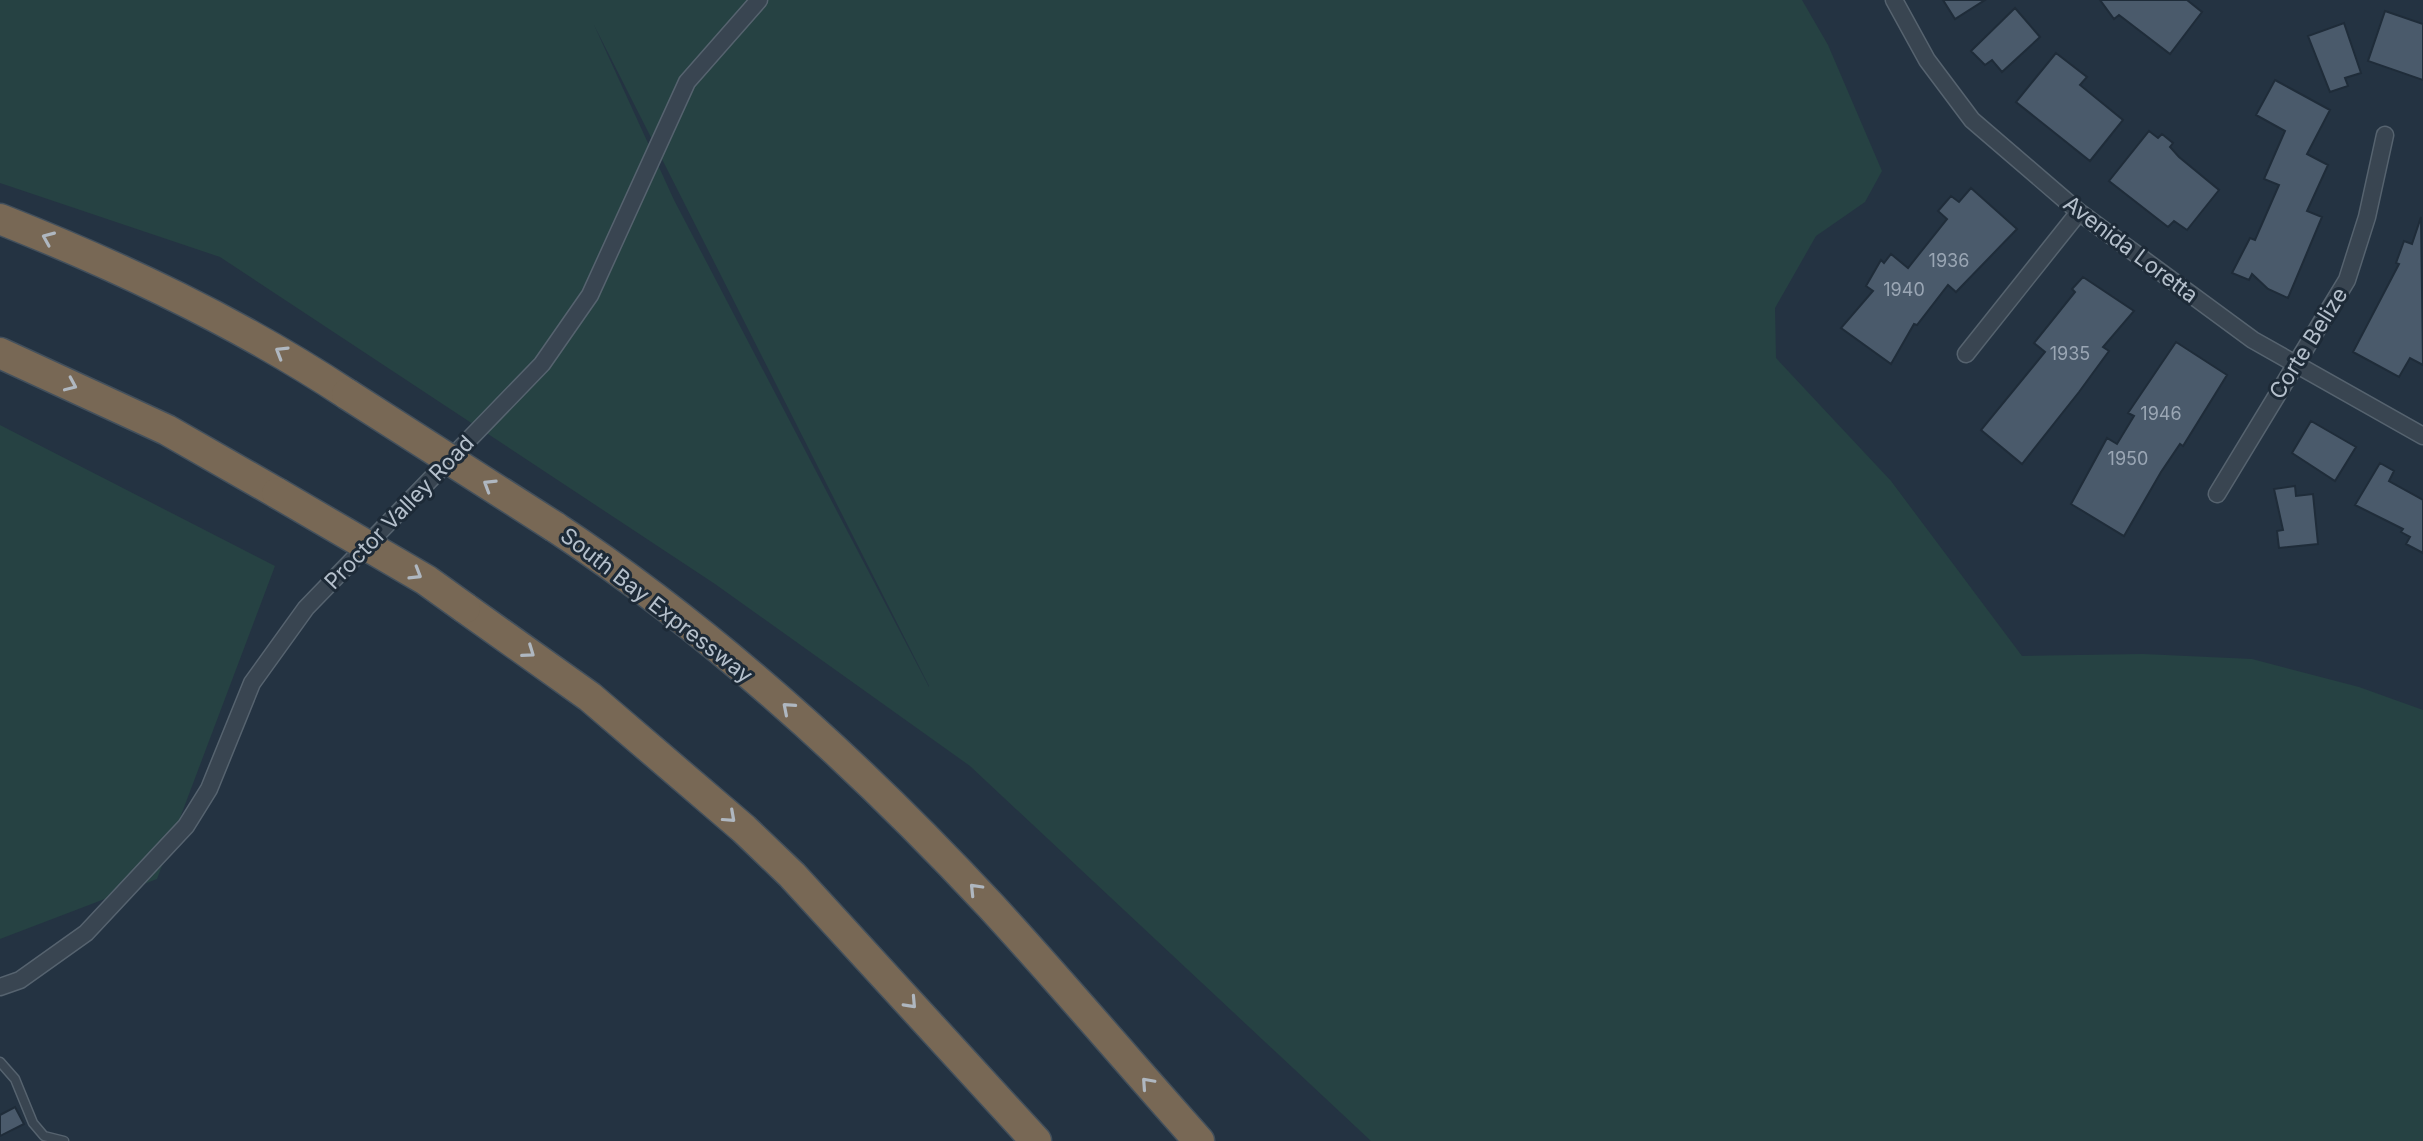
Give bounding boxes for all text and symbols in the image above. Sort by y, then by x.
street label: Avenida Loretta [2059,190,2203,308]
one-way arrow [42,231,56,248]
house number: 1936 [1929,250,1969,271]
house number: 1940 [1883,279,1925,300]
street label: Corte Belize [2263,283,2353,403]
house number: 1935 [2050,343,2090,364]
one-way arrow [275,347,290,362]
one-way arrow [63,376,77,392]
house number: 1946 [2140,403,2182,424]
street label: Proctor Valley Road [319,430,479,594]
house number: 1950 [2108,448,2148,469]
one-way arrow [483,479,498,494]
street label: South Bay Expressway [556,522,758,688]
one-way arrow [407,565,422,580]
one-way arrow [521,642,535,657]
one-way arrow [782,703,797,718]
one-way arrow [721,807,736,821]
one-way arrow [969,884,984,898]
one-way arrow [902,994,916,1009]
one-way arrow [1143,1077,1157,1092]

